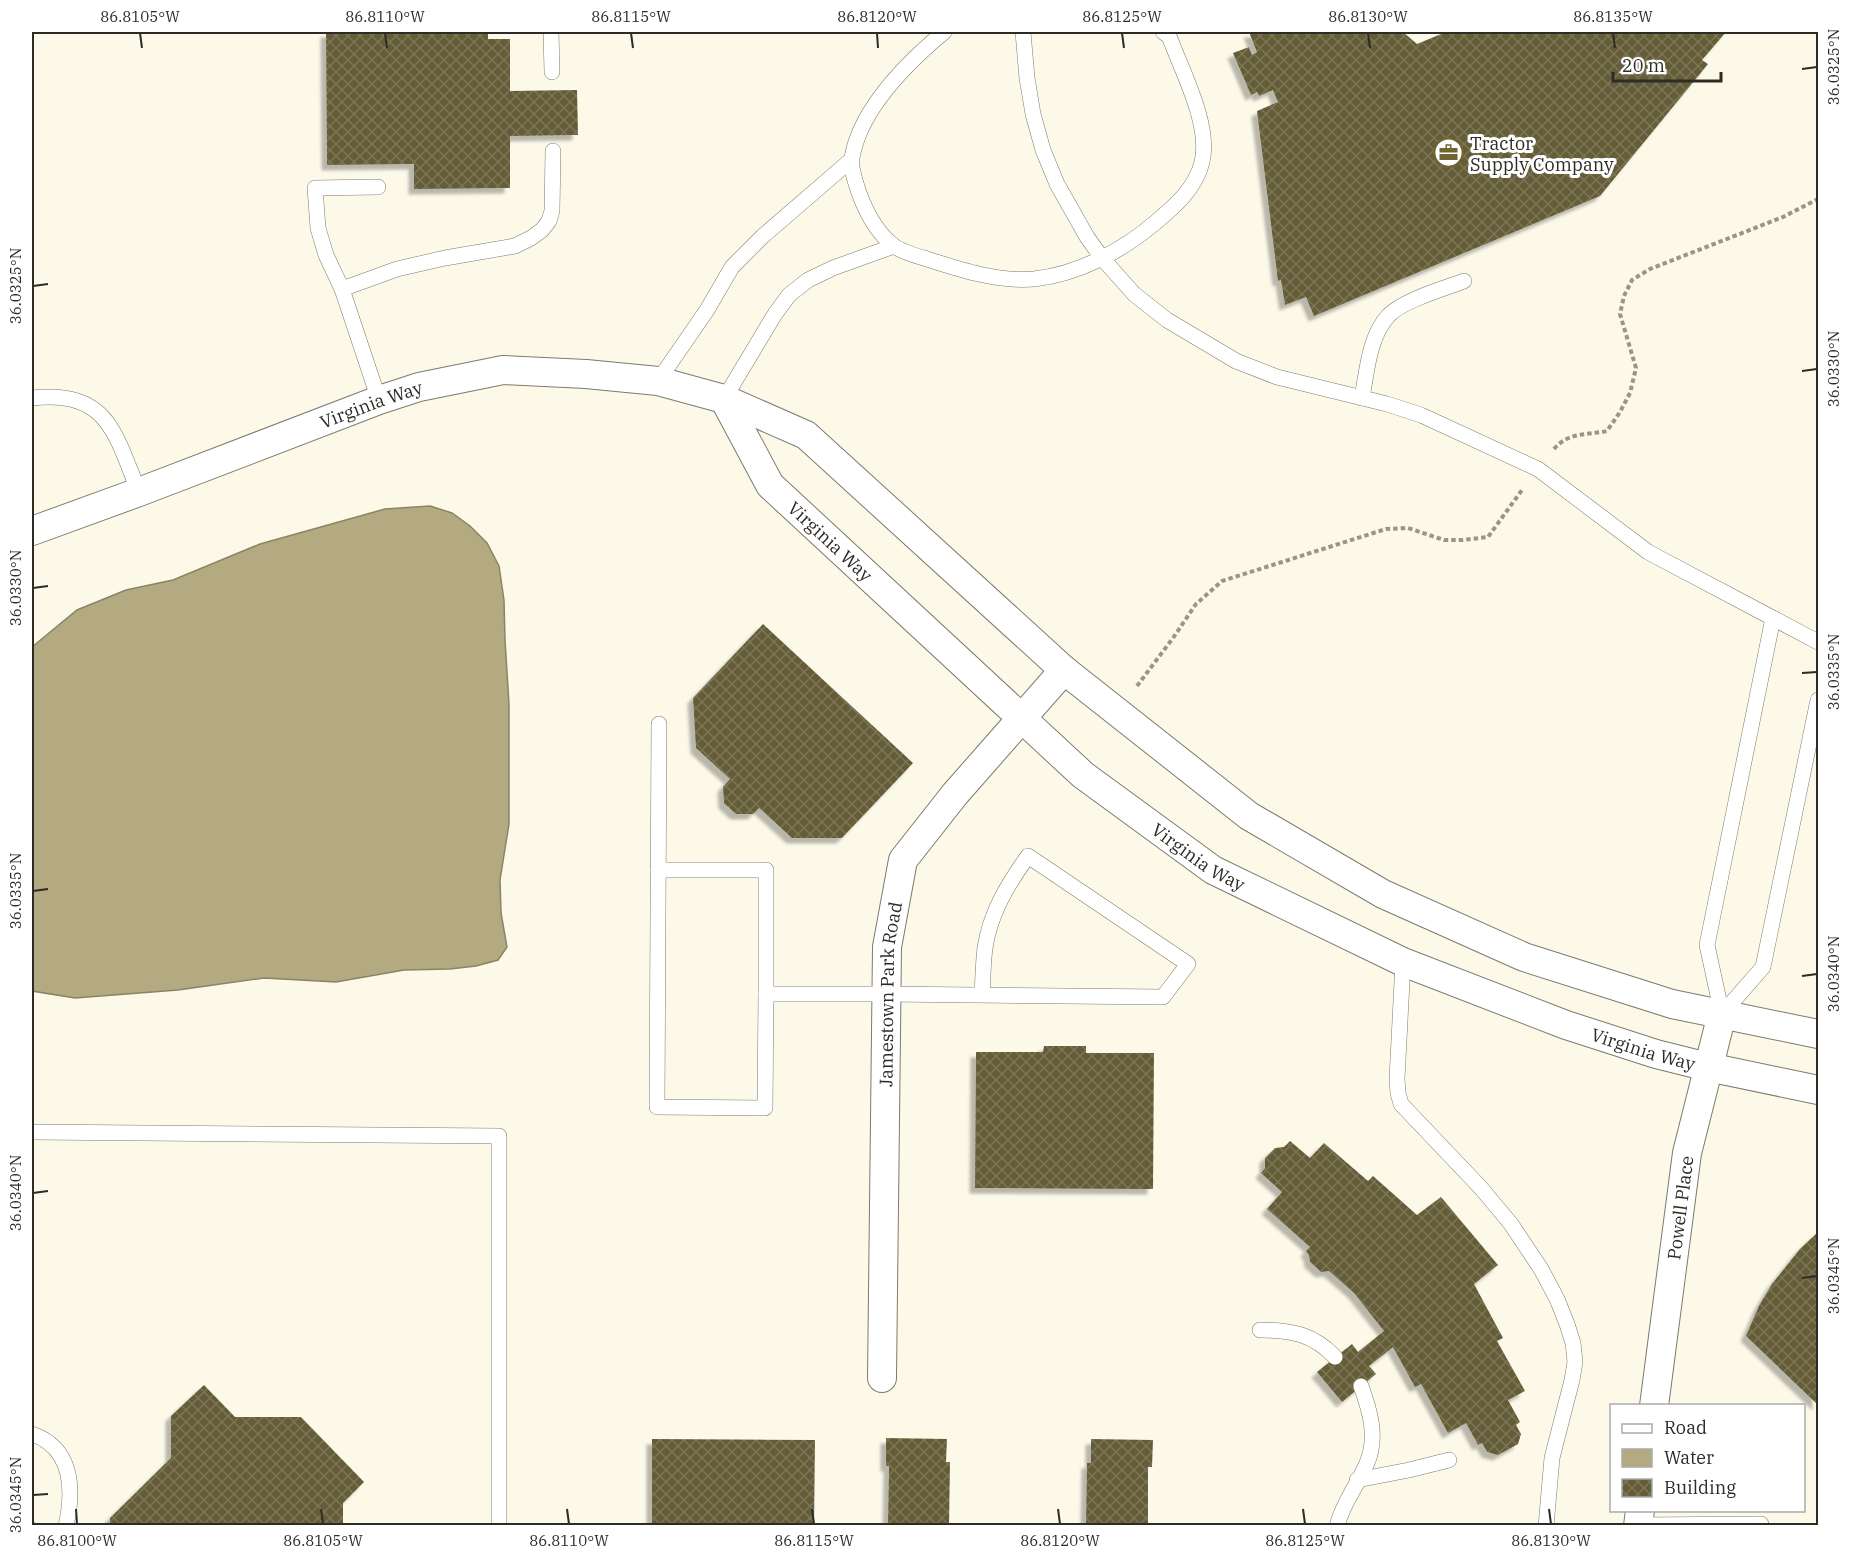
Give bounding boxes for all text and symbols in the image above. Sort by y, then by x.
text: 86.8105°W [100,7,180,26]
text: 86.8110°W [345,7,425,26]
text: 86.8115°W [591,7,671,26]
text: 86.8120°W [837,7,917,26]
text: 86.8125°W [1082,7,1162,26]
text: 86.8130°W [1328,7,1408,26]
text: 86.8135°W [1573,7,1653,26]
text: 36.0325°N [1824,29,1843,105]
scale bar [1613,45,1721,83]
text: 20 m [1622,54,1665,77]
place label: Tractor Supply Company [1470,132,1614,176]
office icon: Tractor Supply Company [1433,137,1465,169]
text: 36.0325°N [6,248,25,324]
text: 36.0330°N [1824,331,1843,407]
street label: Virginia Way [316,375,426,433]
street label: Virginia Way [783,496,878,586]
text: 36.0330°N [6,550,25,626]
text: 36.0335°N [1824,634,1843,710]
street label: Virginia Way [1147,818,1249,896]
text: 36.0335°N [6,853,25,929]
street label: Jamestown Park Road [874,900,907,1087]
text: 36.0340°N [1824,936,1843,1012]
street label: Virginia Way [1588,1022,1698,1075]
street label: Powell Place [1662,1154,1698,1261]
text: 36.0340°N [6,1155,25,1231]
text: 36.0345°N [1824,1238,1843,1314]
legend [1610,1404,1805,1512]
text: Road [1664,1416,1707,1439]
text: Water [1664,1446,1714,1469]
text: 36.0345°N [6,1457,25,1533]
text: Building [1664,1476,1736,1499]
text: 86.8100°W [37,1531,117,1550]
text: 86.8105°W [283,1531,363,1550]
text: 86.8110°W [529,1531,609,1550]
text: 86.8115°W [774,1531,854,1550]
text: 86.8120°W [1020,1531,1100,1550]
text: 86.8125°W [1265,1531,1345,1550]
text: 86.8130°W [1511,1531,1591,1550]

